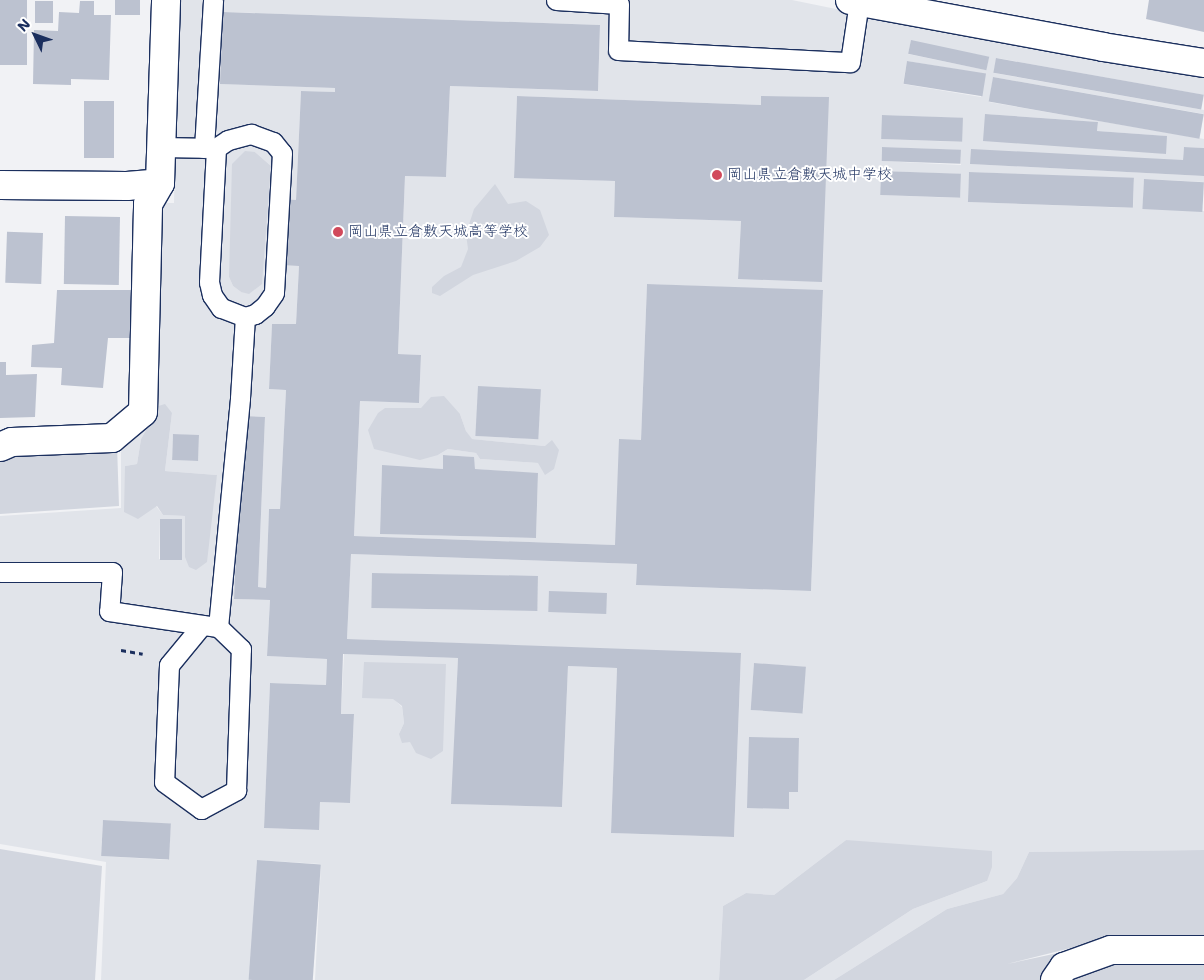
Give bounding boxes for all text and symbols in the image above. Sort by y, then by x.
north arrow [10,10,60,60]
text: N [13,15,34,35]
place label: 岡山県立倉敷天城中学校 [727,166,892,184]
marker: 岡山県立倉敷天城中学校 [711,169,723,181]
place label: 岡山県立倉敷天城高等学校 [348,223,528,241]
marker: 岡山県立倉敷天城高等学校 [332,226,344,238]

